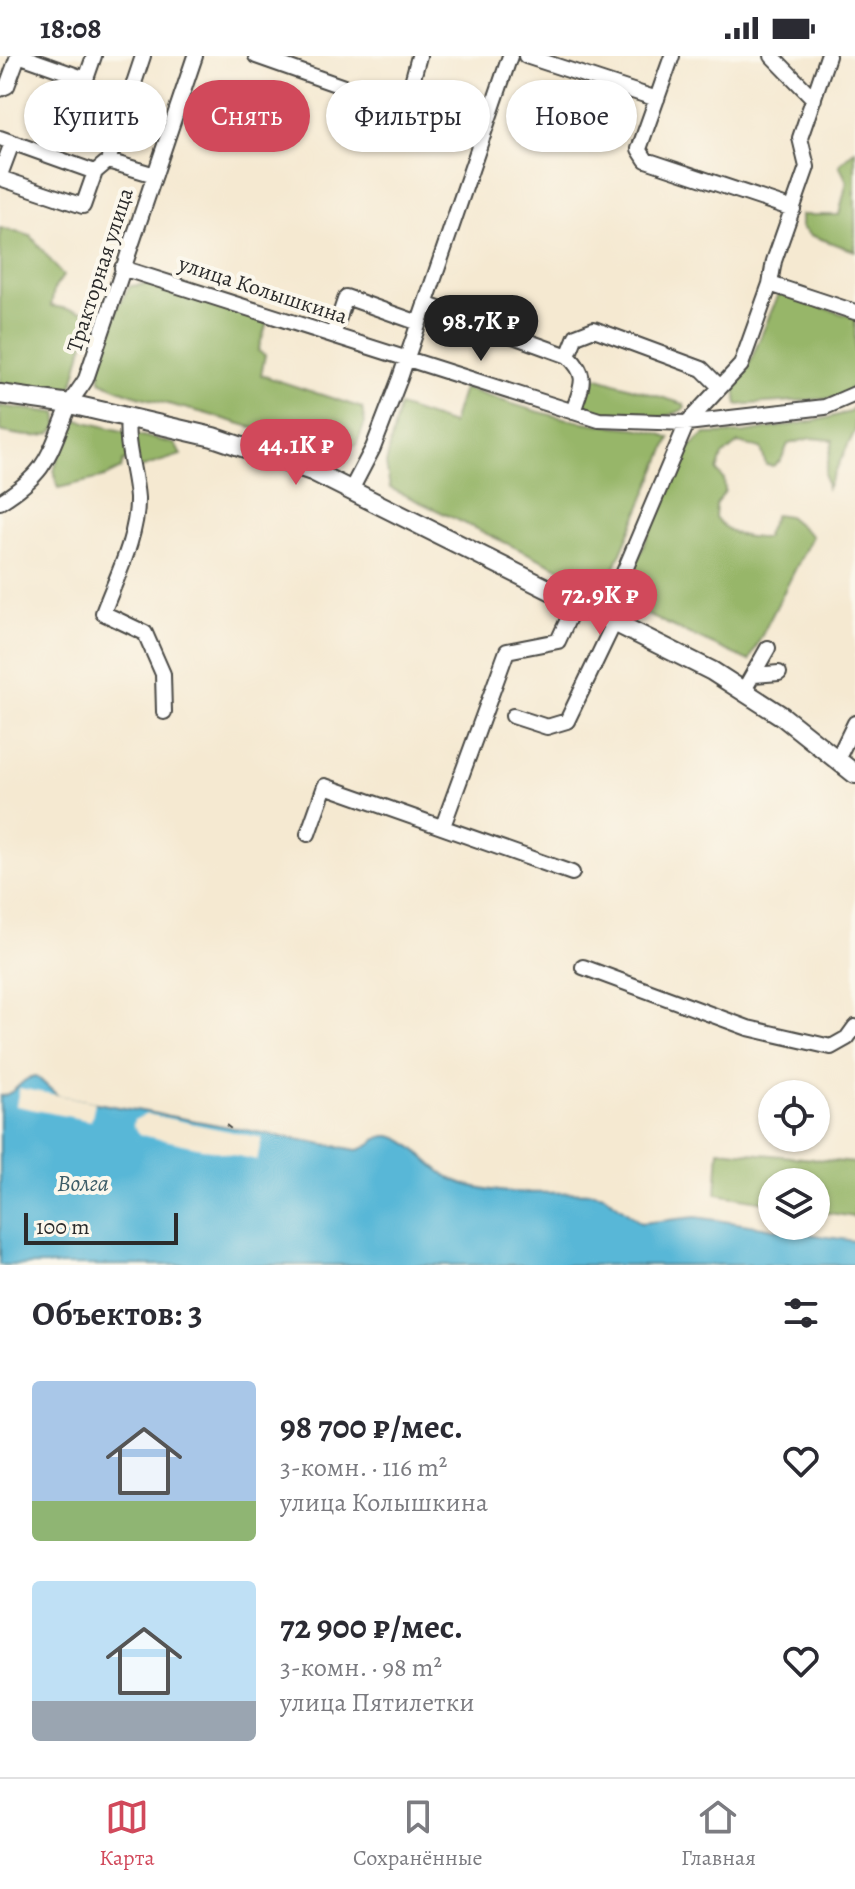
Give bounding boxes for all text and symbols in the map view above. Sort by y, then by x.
text: 18:08 [40,8,102,48]
chip: Купить [24,80,167,152]
chip: Снять [183,80,310,152]
chip: Фильтры [326,80,490,152]
chip: Новое [506,80,637,152]
street label: Тракторная улица [59,183,141,356]
street label: улица Колышкина [174,248,352,332]
pin: 98.7K ₽ [407,295,555,363]
text: 98.7K ₽ [442,303,520,338]
pin: 44.1K ₽ [222,419,370,487]
text: 44.1K ₽ [258,427,334,462]
pin: 72.9K ₽ [526,569,674,637]
text: 72.9K ₽ [561,577,639,612]
map controls [758,1080,830,1240]
button: locate [758,1080,830,1152]
water label: Волга [57,1167,109,1199]
button: layers [758,1168,830,1240]
scale bar [24,1209,178,1245]
text: 100 m [36,1212,90,1242]
text: Объектов: 3 [32,1290,203,1337]
icon: filters [779,1291,823,1335]
text: 98 700 ₽/мес. [280,1403,463,1450]
icon: home [96,1413,192,1509]
icon: heart [779,1439,823,1483]
text: 3-комн. · 116 m² [280,1450,447,1485]
text: улица Колышкина [280,1485,488,1520]
text: 72 900 ₽/мес. [280,1603,463,1650]
icon: home [96,1613,192,1709]
icon: heart [779,1639,823,1683]
text: 3-комн. · 98 m² [280,1650,442,1685]
text: улица Пятилетки [280,1685,474,1720]
tab: Карта [99,1795,155,1873]
tab: Сохранённые [353,1795,483,1873]
tab: Главная [681,1795,756,1873]

